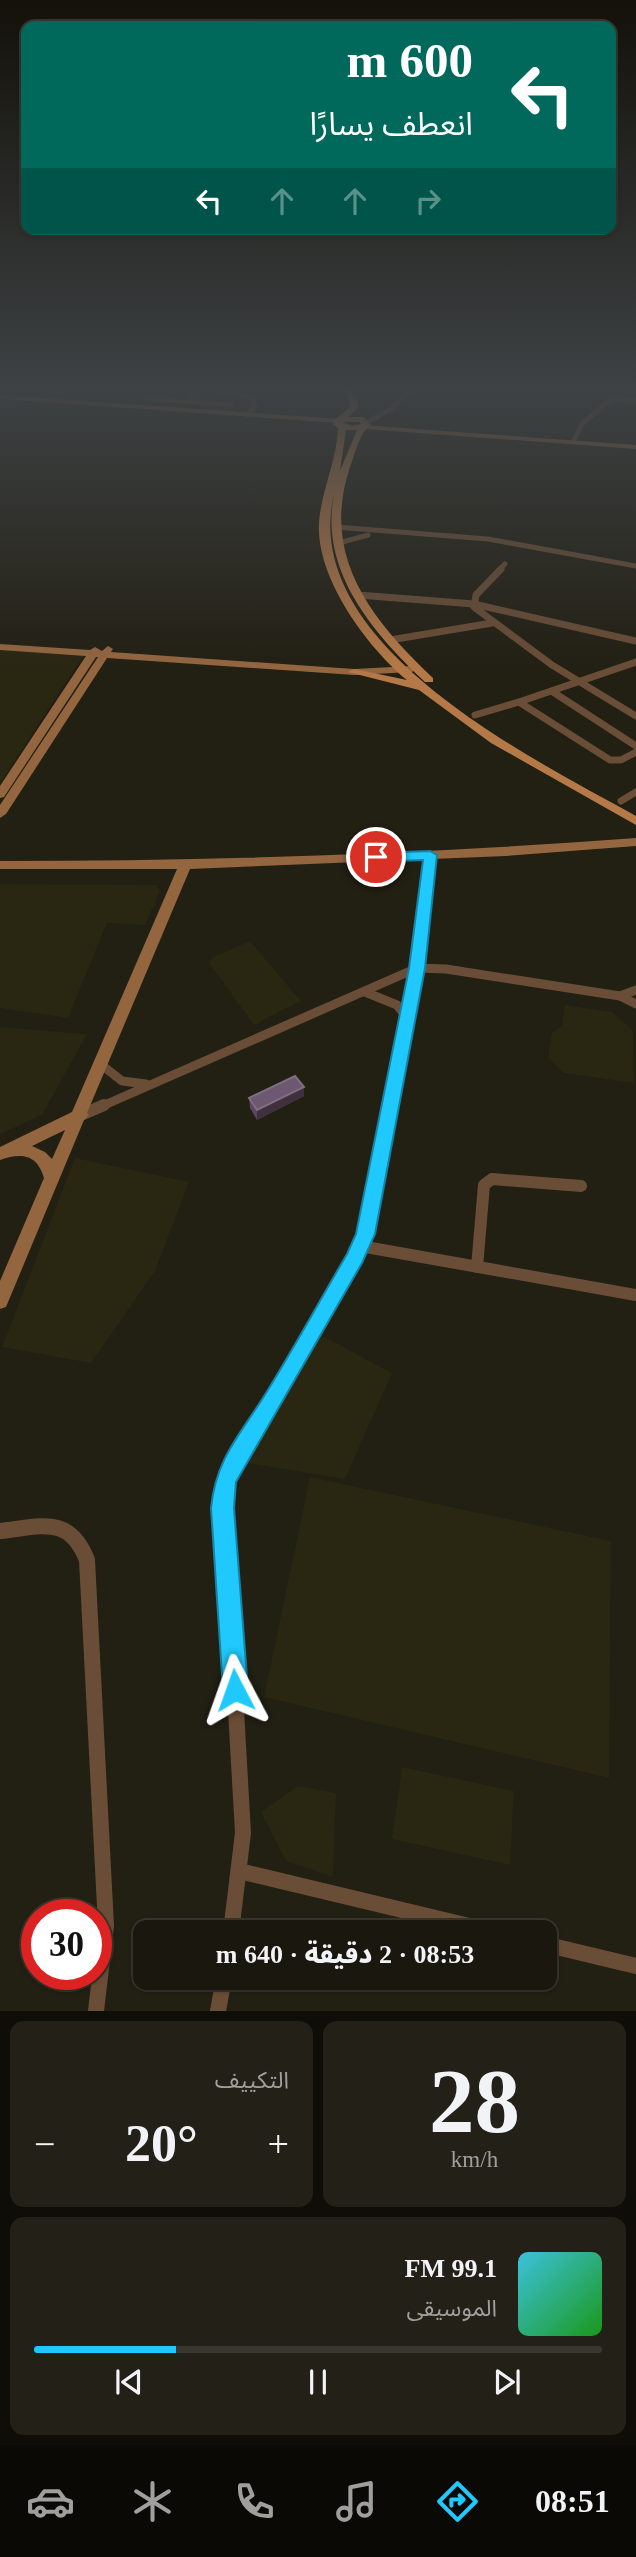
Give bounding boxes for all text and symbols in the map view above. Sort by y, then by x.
text: 600 m [346,33,473,88]
icon: left [497,49,588,140]
text: انعطف يسارًا [310,106,473,142]
icon: left [190,182,228,220]
icon: ahead [263,182,301,220]
icon: ahead [336,182,374,220]
icon: right [409,182,447,220]
pin [346,827,406,887]
icon: arrive [357,838,395,876]
position arrow [198,1653,272,1727]
speed limit sign: 30 [21,1899,112,1990]
text: 08:53 · 2 دقيقة · 640 m [216,1940,474,1969]
text: 28 [429,2051,520,2152]
text: التكييف [215,2068,289,2093]
text: 20° [125,2115,198,2172]
text: − [34,2123,55,2165]
text: + [268,2123,289,2165]
text: km/h [451,2147,498,2172]
text: 99.1 FM [405,2254,497,2283]
text: الموسيقى [406,2296,497,2321]
icon: previous [110,2363,148,2401]
icon: pause [299,2363,337,2401]
icon: next [488,2363,526,2401]
icon: car [26,2477,75,2526]
icon: climate [128,2477,177,2526]
icon: phone [230,2477,279,2526]
icon: music [332,2477,381,2526]
icon: directions [433,2477,482,2526]
text: 08:51 [535,2483,610,2519]

